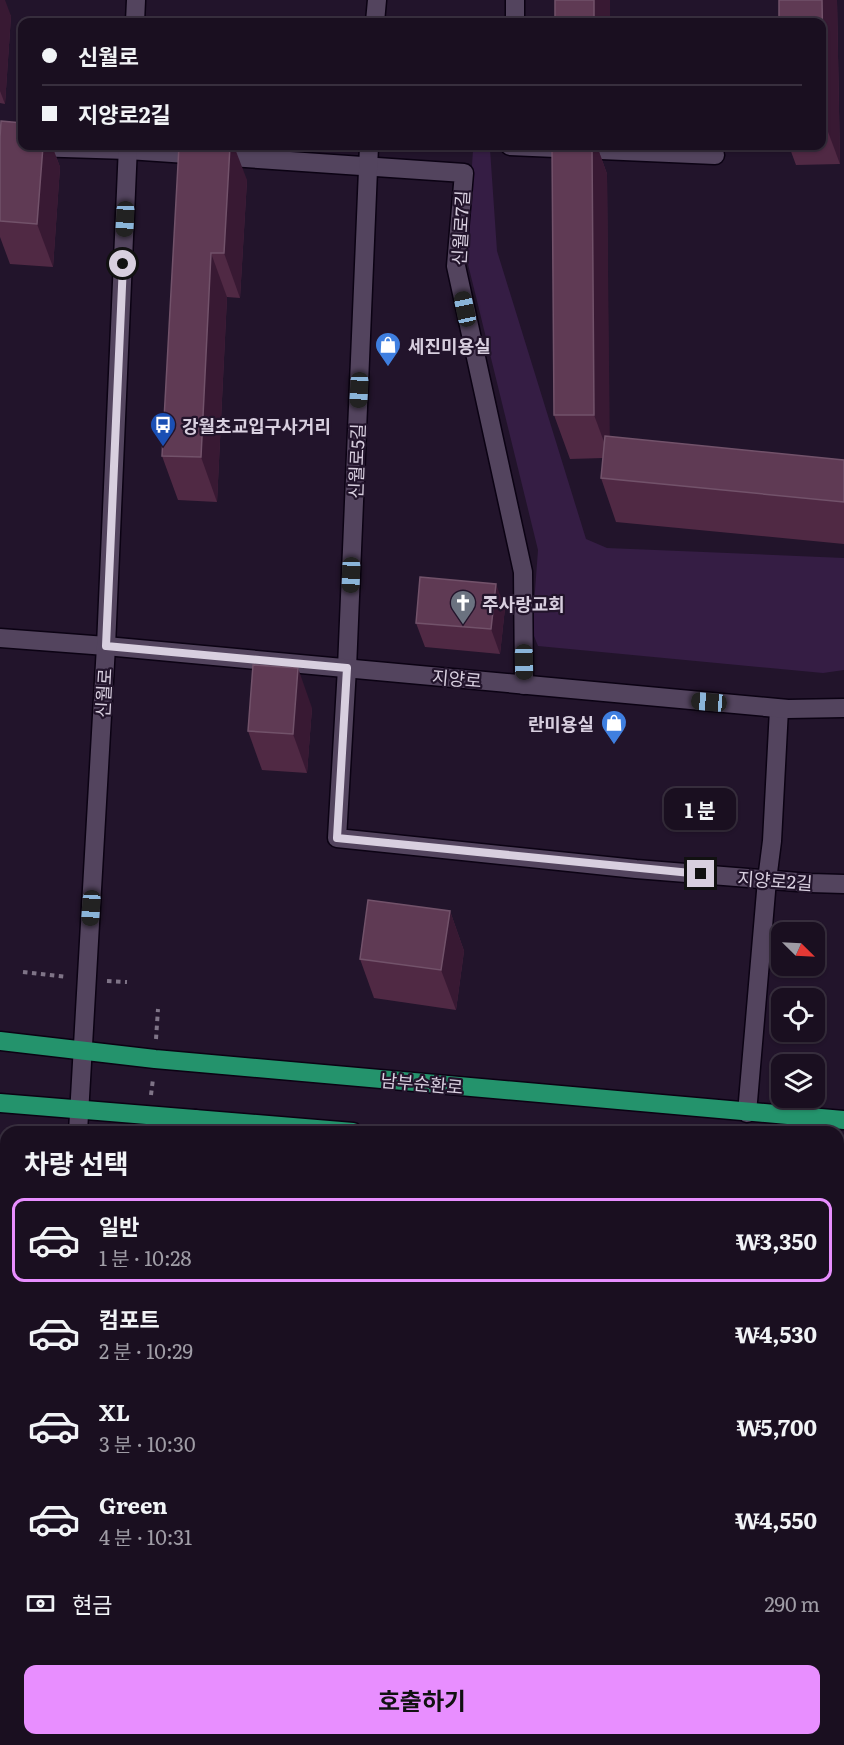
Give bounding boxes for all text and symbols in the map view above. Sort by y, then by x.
text: 신월로 [78,39,139,72]
text: 지양로2길 [78,97,171,130]
street label: 신월로7길 [445,190,475,266]
car [115,201,135,237]
route start [109,250,136,277]
car [452,290,478,328]
shop icon: 세진미용실 [373,330,403,368]
place label: 세진미용실 [408,332,491,359]
car [349,372,369,408]
bus stop icon: 강월초교입구사거리 [148,410,178,448]
place label: 강월초교입구사거리 [182,412,331,439]
street label: 신월로5길 [341,423,371,499]
car [341,557,361,593]
church icon: 주사랑교회 [448,588,478,626]
place label: 주사랑교회 [482,590,565,617]
car [515,644,533,680]
street label: 지양로 [431,662,483,694]
street label: 신월로 [88,667,118,719]
car [690,691,728,713]
shop icon: 란미용실 [599,708,629,746]
place label: 란미용실 [528,710,594,737]
callout: 1 분 [665,787,737,829]
text: 1 분 [685,794,715,824]
route end [687,860,714,887]
street label: 지양로2길 [736,864,814,896]
car [81,889,101,927]
north arrow [771,922,825,976]
map controls [771,922,825,1108]
button: locate [771,988,825,1042]
button: layers [771,1054,825,1108]
street label: 남부순환로 [380,1066,464,1100]
text: 차량 선택 [24,1142,129,1182]
text: 일반 [99,1209,139,1242]
icon: car [27,1213,81,1267]
text: ₩3,350 [736,1224,817,1257]
text: 1 분 · 10:28 [99,1242,192,1272]
text: 컴포트 [99,1302,160,1335]
icon: car [27,1306,81,1360]
text: ₩4,530 [735,1317,817,1350]
text: 2 분 · 10:29 [99,1335,193,1365]
text: XL [99,1395,130,1428]
icon: car [27,1399,81,1453]
text: ₩5,700 [736,1410,817,1443]
text: 3 분 · 10:30 [99,1428,195,1458]
text: Green [99,1488,168,1521]
icon: car [27,1492,81,1546]
text: ₩4,550 [735,1503,817,1536]
text: 4 분 · 10:31 [99,1521,192,1551]
icon: cash [24,1587,57,1620]
text: 현금 [72,1587,112,1620]
text: 290 m [764,1588,820,1618]
button: 호출하기 [24,1665,820,1734]

